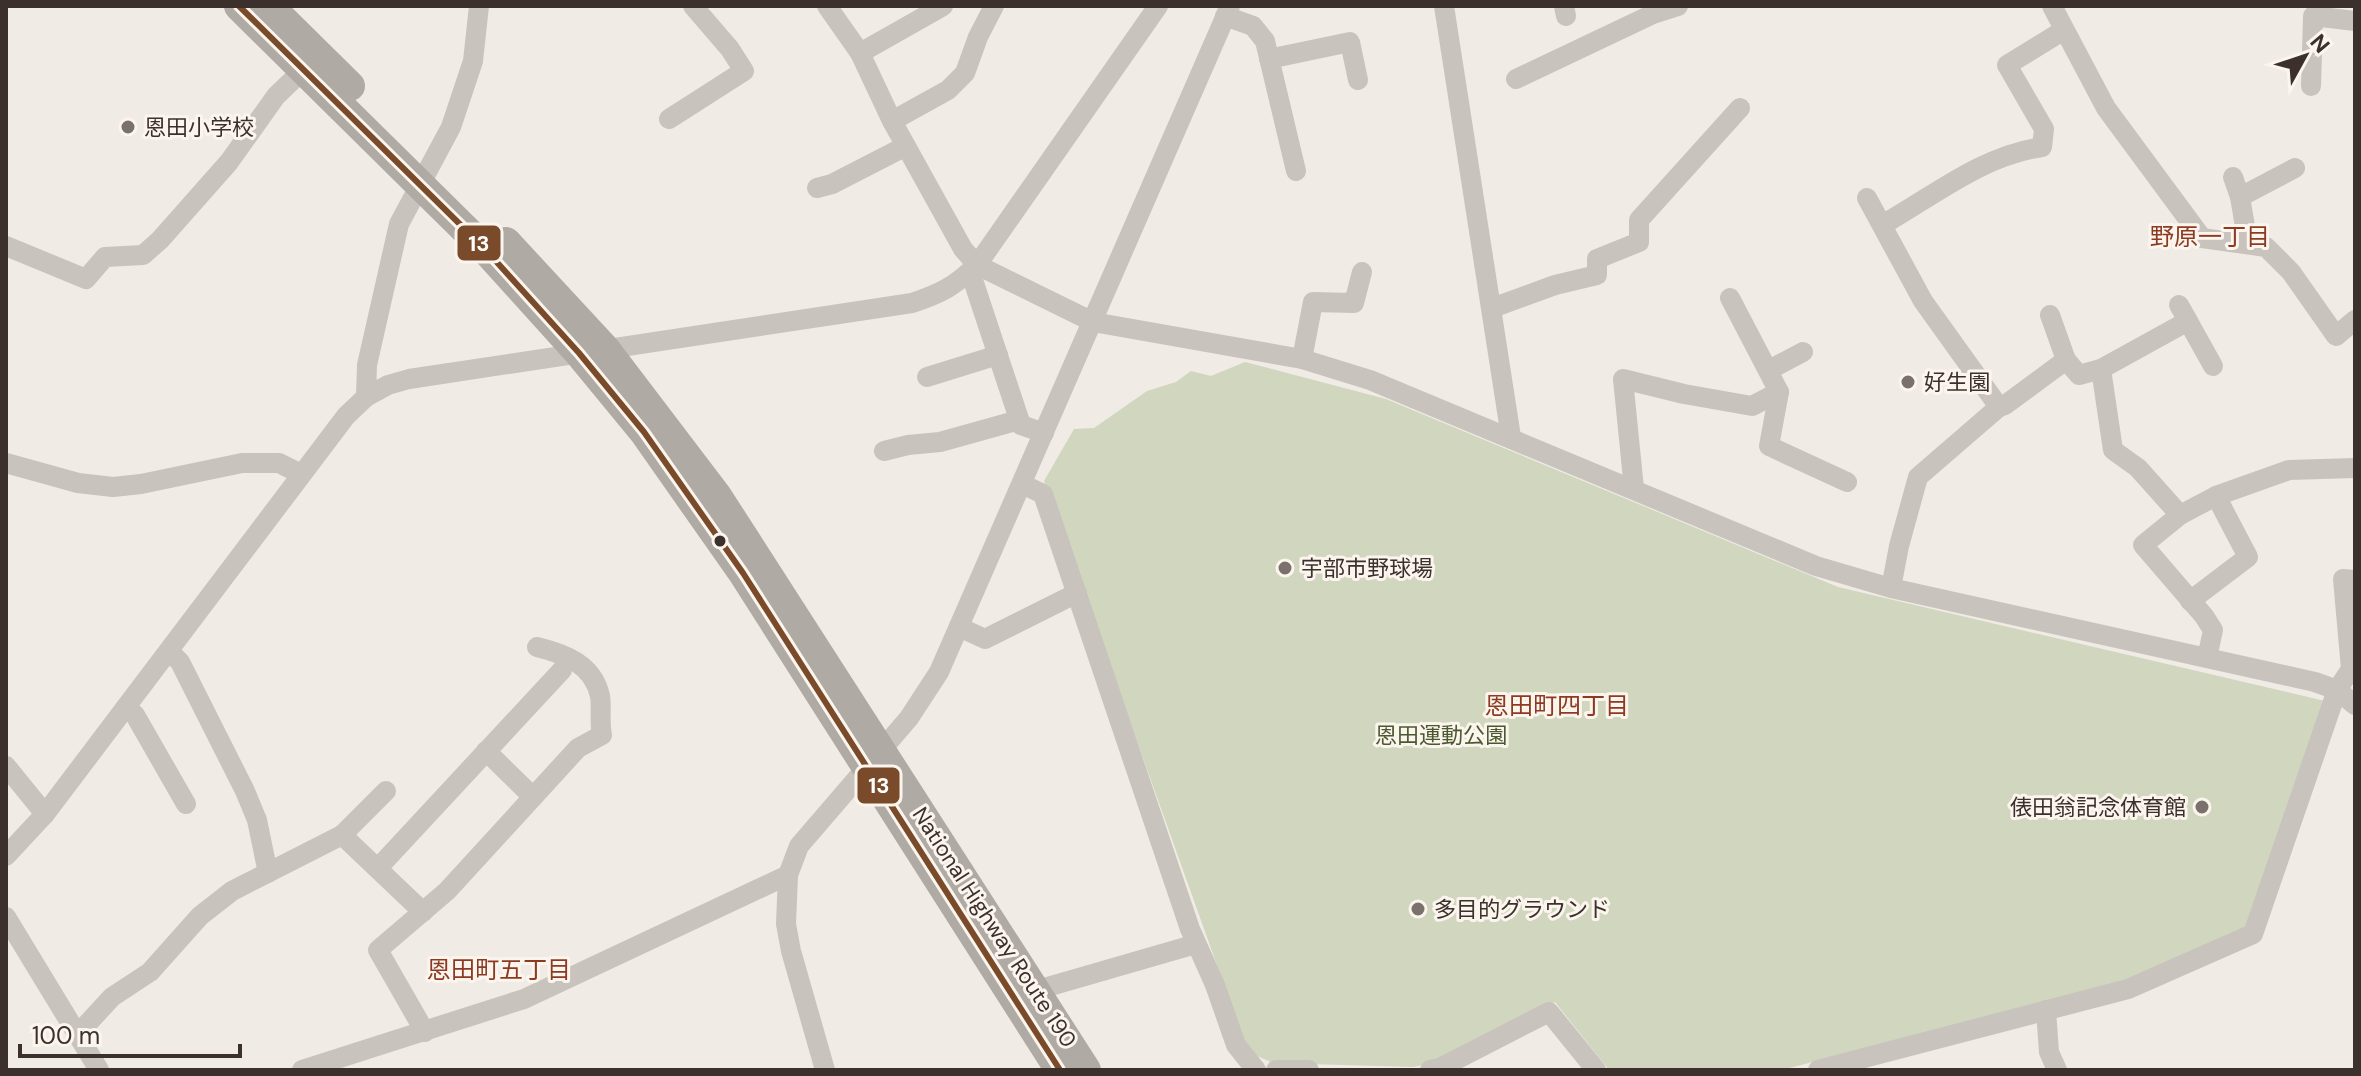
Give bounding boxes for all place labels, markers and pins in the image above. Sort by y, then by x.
place label: 恩田小学校 [144,113,254,142]
marker: 恩田小学校 [119,118,137,136]
place label: 好生園 [1924,368,1990,397]
marker: 好生園 [1899,373,1917,391]
unlabelled marker [712,533,728,549]
place label: 宇部市野球場 [1301,554,1433,583]
marker: 宇部市野球場 [1276,559,1294,577]
place label: 俵田翁記念体育館 [2010,793,2186,822]
marker: 俵田翁記念体育館 [2193,798,2211,816]
place label: 多目的グラウンド [1434,895,1610,924]
marker: 多目的グラウンド [1409,900,1427,918]

